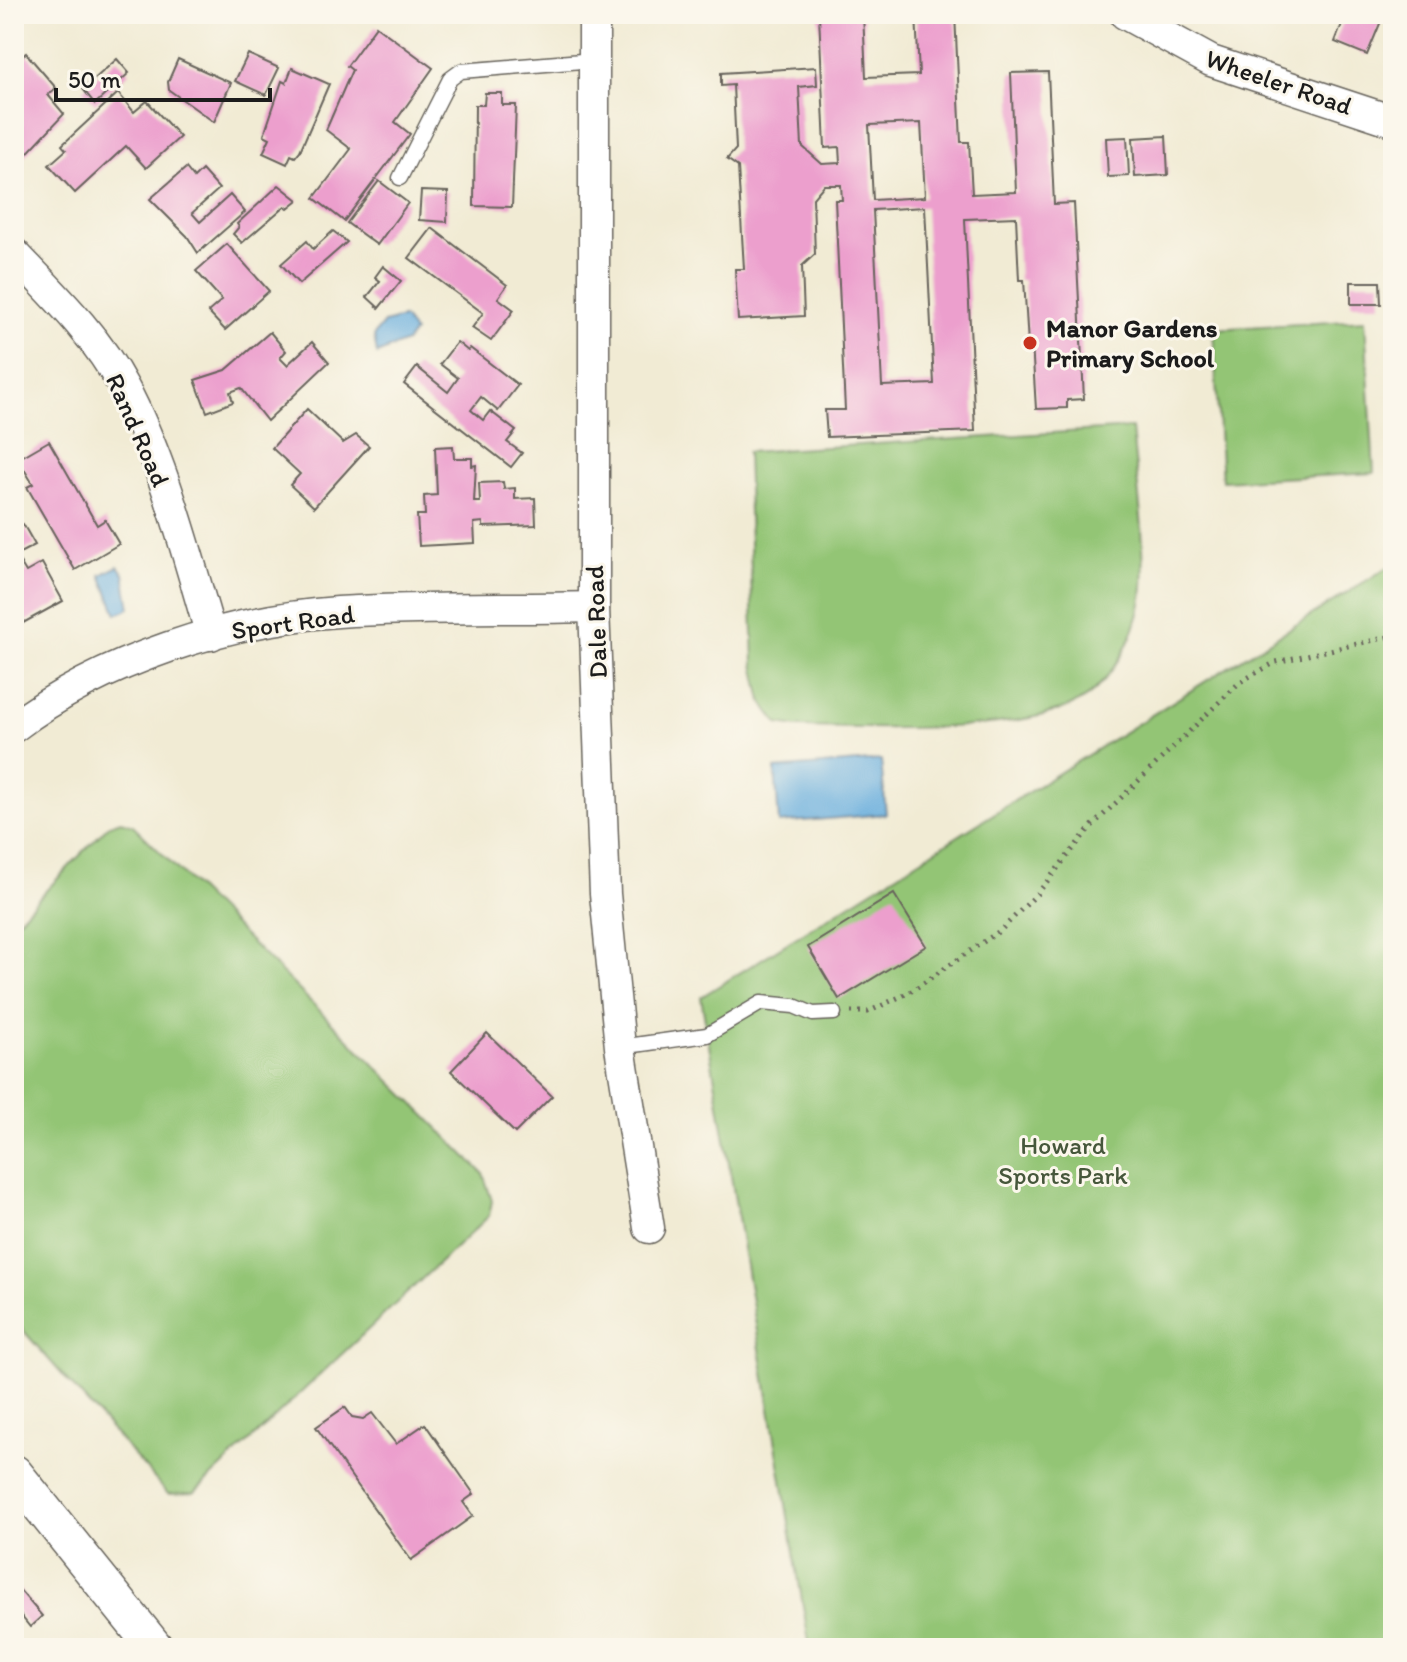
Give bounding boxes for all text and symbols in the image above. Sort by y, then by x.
street label: Wheeler Road [1201,42,1357,122]
scale bar [56,52,270,102]
text: 50 m [68,65,121,94]
place label: Manor Gardens Primary School [1046,312,1218,374]
marker: Manor Gardens Primary School [1021,334,1039,352]
street label: Rand Road [99,368,177,492]
street label: Dale Road [578,565,614,679]
street label: Sport Road [229,597,357,646]
park label: Howard Sports Park [998,1129,1128,1191]

